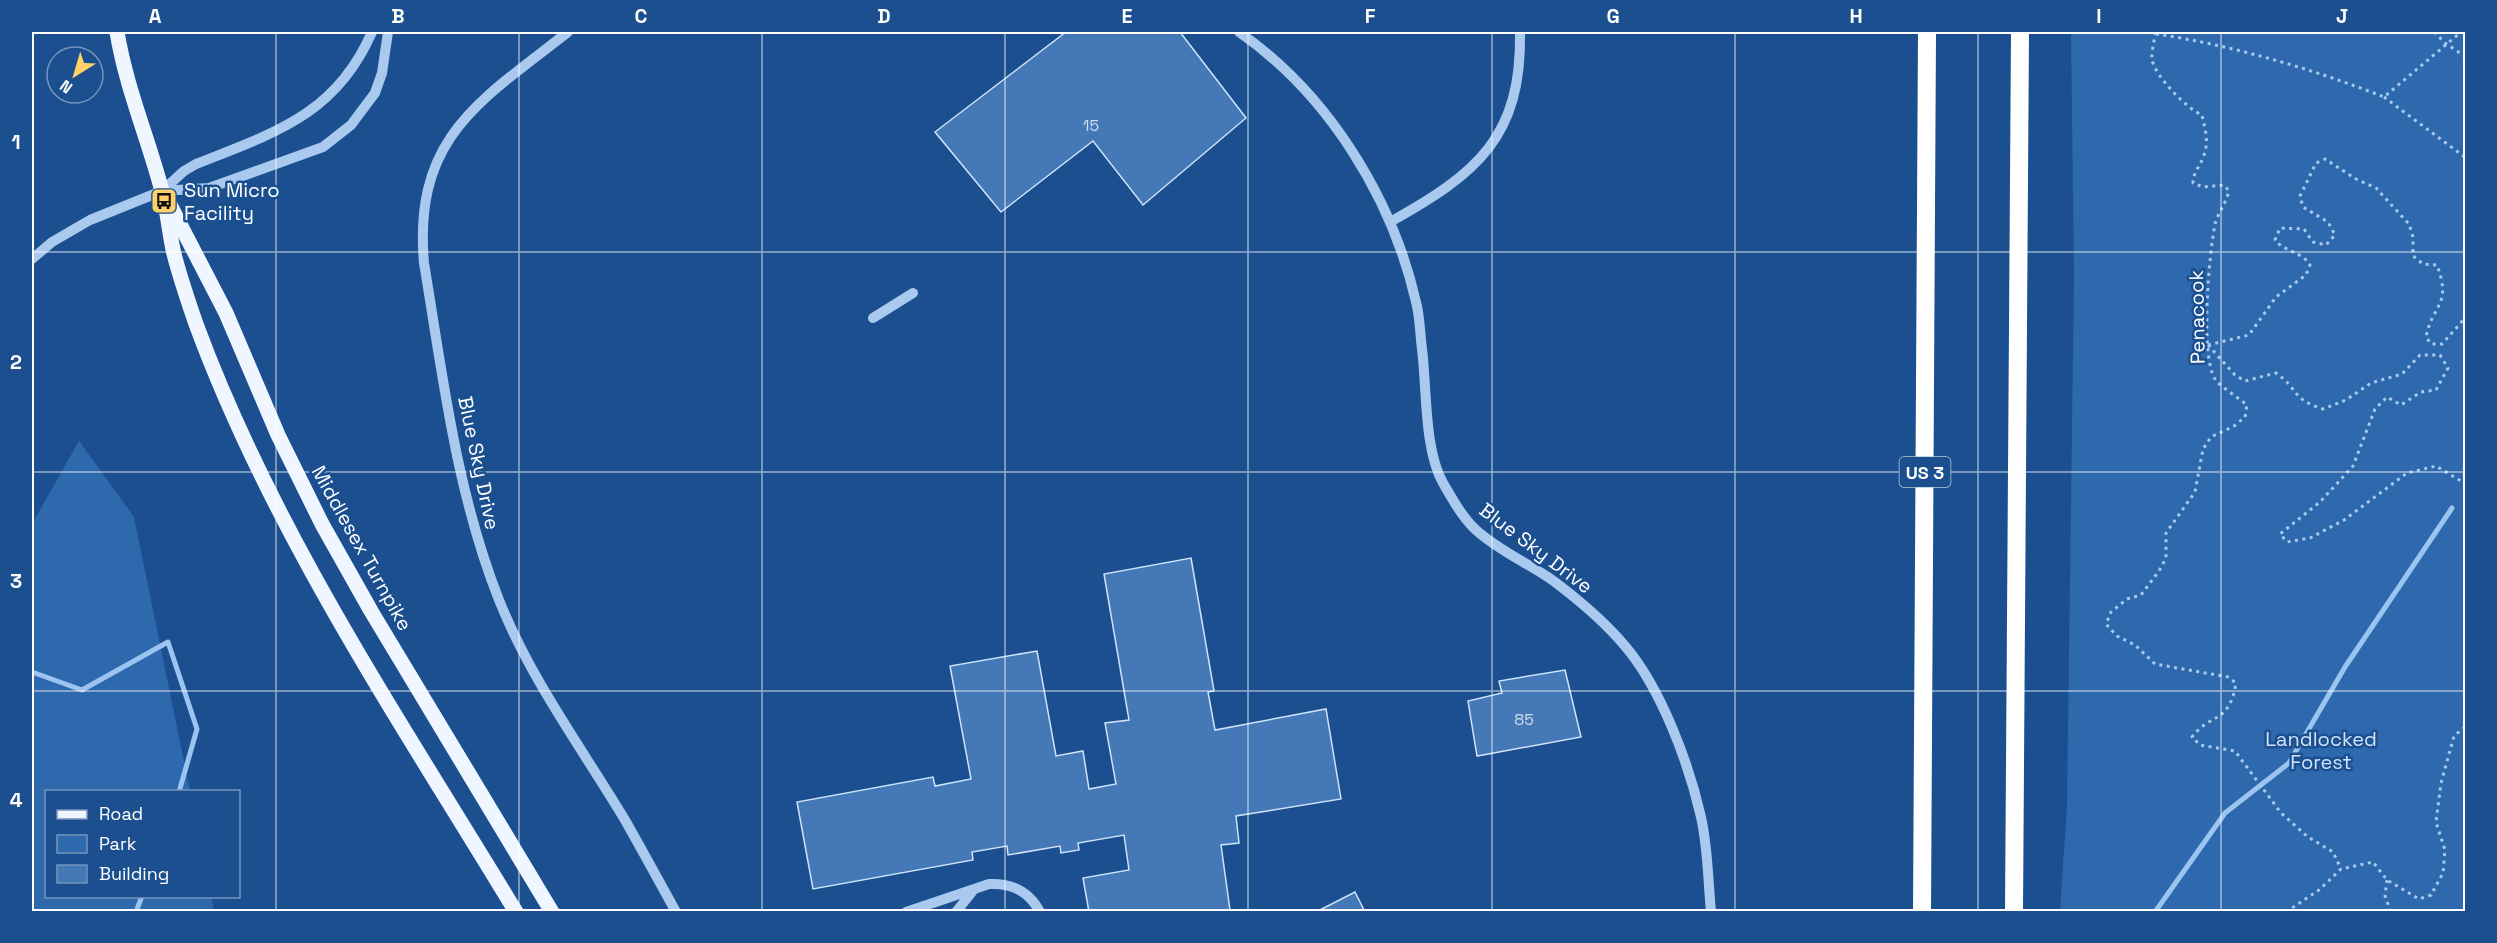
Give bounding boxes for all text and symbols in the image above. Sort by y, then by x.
text: A [149,3,162,29]
text: B [391,3,405,29]
text: C [635,3,648,29]
text: D [877,3,891,29]
text: E [1121,3,1133,29]
text: F [1365,3,1376,29]
text: G [1606,3,1620,29]
text: H [1849,3,1863,29]
text: I [2096,3,2102,29]
text: J [2336,3,2348,29]
north arrow [45,45,105,105]
text: N [56,75,77,98]
house number: 15 [1083,115,1099,136]
text: 1 [11,129,21,155]
place label: Sun Micro Facility [184,177,280,226]
bus stop icon: Sun Micro Facility [149,186,179,216]
street label: Penacook [2183,269,2211,364]
text: 2 [10,349,22,375]
street label: Blue Sky Drive [452,394,506,532]
road number: US 3 [1900,457,1950,487]
street label: Middlesex Turnpike [306,461,418,635]
street label: Blue Sky Drive [1474,497,1598,599]
text: 3 [10,568,22,594]
house number: 85 [1514,709,1534,730]
park label: Landlocked Forest [2265,726,2377,775]
text: 4 [10,787,23,813]
legend [45,790,240,898]
text: Road [99,802,143,825]
text: Park [99,832,137,855]
text: Building [99,862,169,885]

